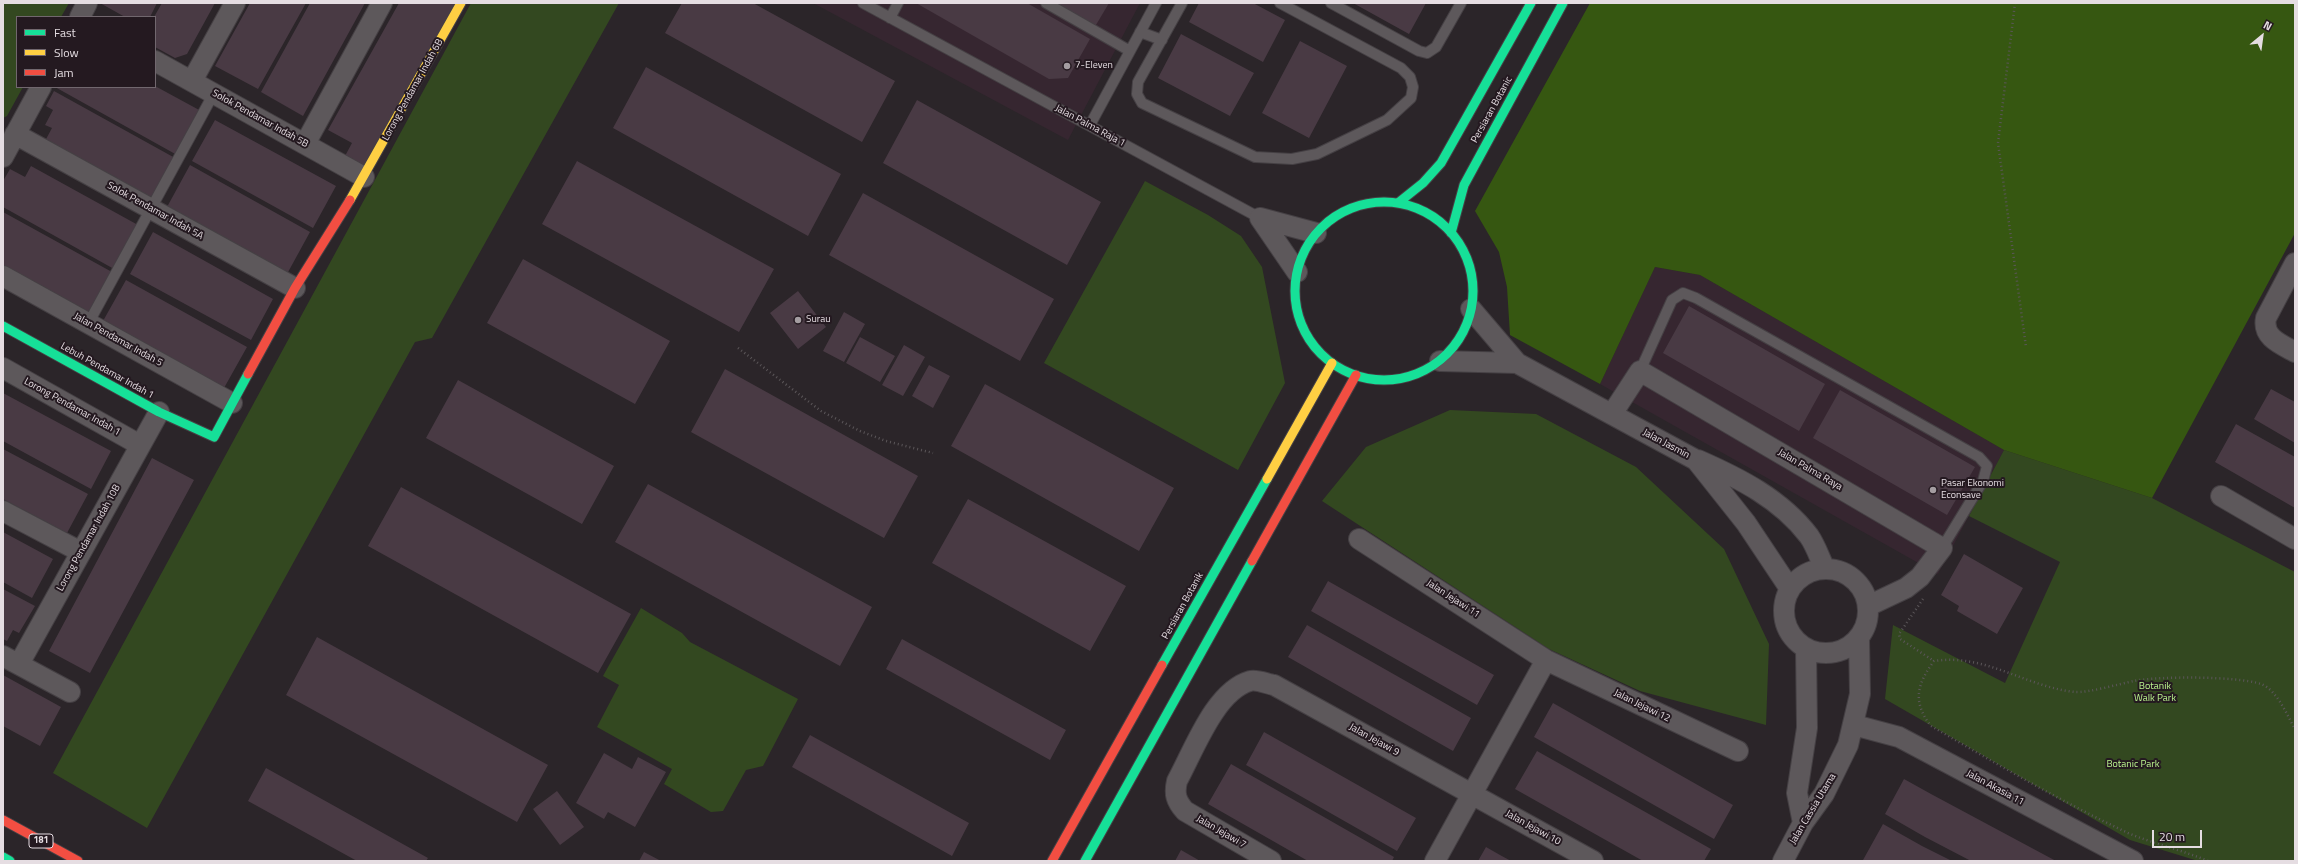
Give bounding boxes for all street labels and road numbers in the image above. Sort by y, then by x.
street label: Lorong Pendamar Indah 6B [380,37,446,143]
street label: Persiaran Botanic [1469,75,1515,145]
street label: Solok Pendamar Indah 5B [210,87,310,151]
street label: Jalan Palma Raja 1 [1053,102,1127,150]
street label: Solok Pendamar Indah 5A [105,180,205,242]
street label: Jalan Pendamar Indah 5 [71,311,165,369]
street label: Lebuh Pendamar Indah 1 [58,340,156,402]
street label: Lorong Pendamar Indah 1 [22,375,122,439]
street label: Jalan Jasmin [1641,427,1691,461]
street label: Jalan Palma Raya [1776,447,1844,493]
street label: Lorong Pendamar Indah 10B [55,483,123,593]
street label: Persiaran Botanik [1160,570,1206,642]
street label: Jalan Jejawi 11 [1424,577,1482,621]
street label: Jalan Jejawi 12 [1612,687,1672,725]
street label: Jalan Jejawi 9 [1347,721,1401,759]
street label: Jalan Akasia 11 [1964,768,2026,808]
street label: Jalan Cassia Utama [1787,772,1839,846]
street label: Jalan Jejawi 10 [1503,808,1563,848]
street label: Jalan Jejawi 7 [1194,813,1248,851]
road number: 181 [29,834,53,848]

